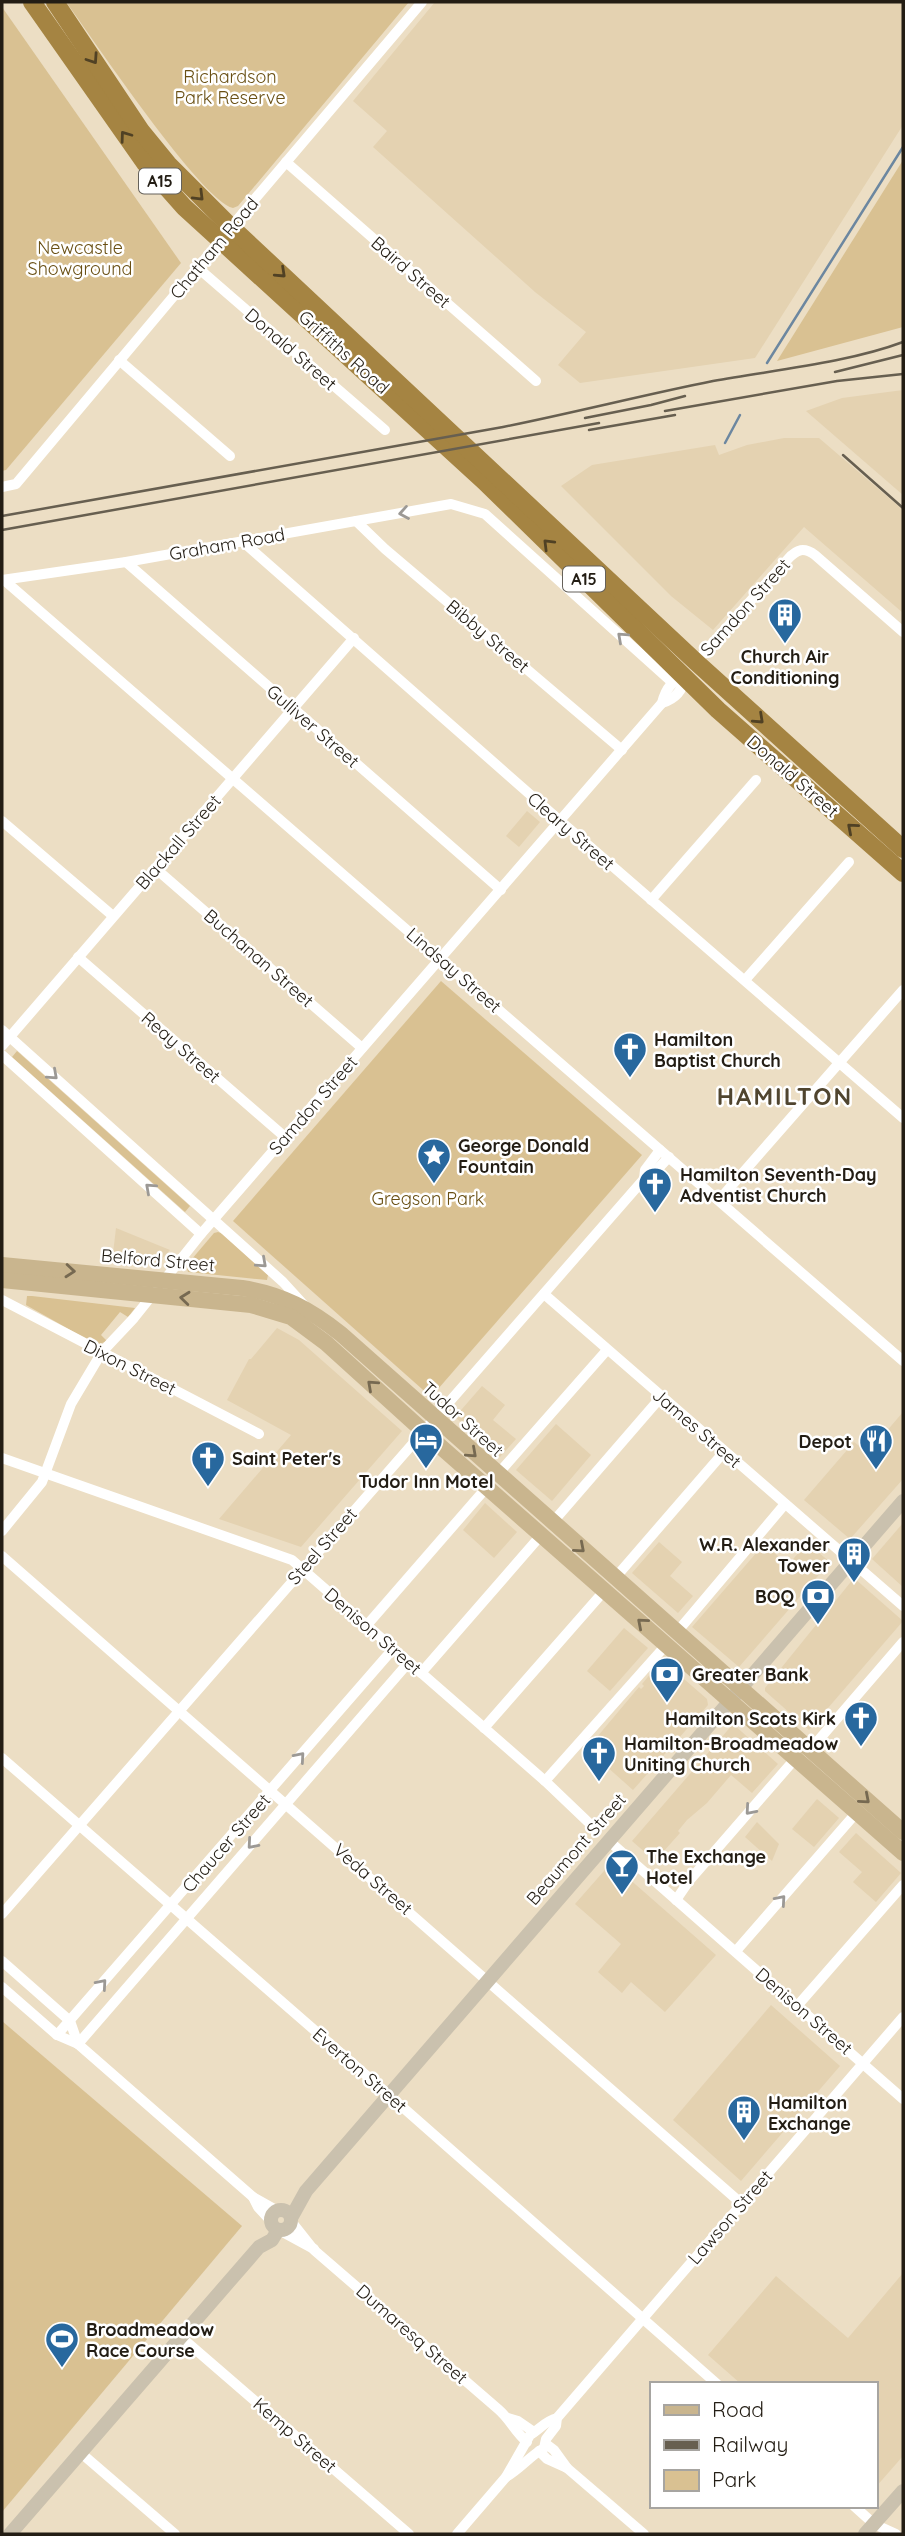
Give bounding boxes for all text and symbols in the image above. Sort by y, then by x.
one-way arrow [85,51,98,64]
park label: Richardson Park Reserve [174,65,286,109]
one-way arrow [120,131,133,144]
road number: A15 [139,168,181,194]
one-way arrow [191,187,204,200]
street label: Chatham Road [165,192,263,304]
street label: Baird Street [366,231,456,313]
park label: Newcastle Showground [28,236,132,280]
one-way arrow [273,265,286,278]
street label: Donald Street [240,303,342,395]
street label: Griffiths Road [294,305,394,399]
one-way arrow [398,504,410,519]
street label: Graham Road [167,522,287,566]
one-way arrow [544,539,557,552]
street label: Samdon Street [695,553,795,661]
road number: A15 [563,566,605,592]
street label: Bibby Street [442,594,534,678]
building icon: Church Air Conditioning [766,596,804,645]
one-way arrow [617,633,630,646]
place label: Church Air Conditioning [731,645,839,689]
street label: Gulliver Street [262,679,364,773]
one-way arrow [751,710,764,723]
street label: Donald Street [742,730,844,822]
street label: Cleary Street [523,787,619,875]
street label: Blackall Street [130,790,226,894]
one-way arrow [847,824,860,836]
street label: Buchanan Street [199,904,319,1012]
street label: Lindsay Street [402,922,506,1018]
street label: Reay Street [137,1006,225,1088]
place label: Hamilton Baptist Church [654,1028,781,1072]
church icon: Hamilton Baptist Church [611,1030,649,1079]
street label: Samdon Street [264,1051,362,1159]
one-way arrow [44,1067,57,1079]
district label: HAMILTON [717,1081,853,1111]
place label: George Donald Fountain [458,1134,589,1178]
place icon: George Donald Fountain [415,1136,453,1185]
place label: Hamilton Seventh-Day Adventist Church [680,1163,877,1207]
church icon: Hamilton Seventh-Day Adventist Church [636,1165,674,1214]
one-way arrow [145,1184,158,1197]
park label: Gregson Park [372,1187,484,1210]
street label: Belford Street [100,1244,216,1276]
one-way arrow [253,1255,266,1267]
one-way arrow [65,1263,76,1278]
one-way arrow [179,1291,190,1306]
street label: Dixon Street [80,1334,180,1400]
street label: Tudor Street [417,1376,509,1462]
one-way arrow [367,1380,380,1393]
street label: James Street [648,1383,746,1473]
hotel icon: Tudor Inn Motel [407,1421,445,1470]
restaurant icon: Depot [857,1422,895,1471]
place label: Depot [798,1430,852,1453]
church icon: Saint Peter's [189,1439,227,1488]
one-way arrow [464,1445,477,1457]
place label: Saint Peter's [232,1447,341,1470]
place label: Tudor Inn Motel [358,1470,494,1493]
street label: Steel Street [282,1503,362,1589]
place label: W.R. Alexander Tower [699,1533,830,1577]
building icon: W.R. Alexander Tower [835,1535,873,1584]
one-way arrow [572,1540,585,1552]
bank icon: BOQ [799,1577,837,1626]
street label: Denison Street [320,1583,426,1679]
place label: BOQ [755,1585,795,1608]
one-way arrow [638,1619,651,1631]
bank icon: Greater Bank [648,1655,686,1704]
place label: Greater Bank [692,1663,809,1686]
church icon: Hamilton Scots Kirk [842,1699,880,1748]
place label: Hamilton Scots Kirk [665,1707,836,1730]
place label: Hamilton-Broadmeadow Uniting Church [624,1732,838,1776]
church icon: Hamilton-Broadmeadow Uniting Church [580,1734,618,1783]
one-way arrow [292,1752,304,1765]
street label: Beaumont Street [521,1788,631,1910]
street label: Chaucer Street [177,1789,275,1897]
one-way arrow [857,1791,870,1803]
one-way arrow [746,1802,758,1815]
one-way arrow [248,1836,260,1849]
street label: Veda Street [329,1838,417,1920]
place label: The Exchange Hotel [646,1845,766,1889]
bar icon: The Exchange Hotel [603,1847,641,1896]
one-way arrow [772,1895,785,1908]
street label: Denison Street [751,1963,857,2059]
one-way arrow [94,1979,106,1992]
street label: Everton Street [308,2023,412,2117]
place label: Hamilton Exchange [768,2091,851,2135]
building icon: Hamilton Exchange [725,2093,763,2142]
street label: Lawson Street [683,2165,777,2269]
street label: Dumaresq Street [351,2279,473,2389]
place label: Broadmeadow Race Course [86,2318,214,2362]
sports icon: Broadmeadow Race Course [43,2320,81,2369]
legend [650,2382,877,2508]
street label: Kemp Street [248,2392,342,2478]
text: Road [712,2396,764,2422]
text: Railway [712,2431,788,2457]
text: Park [712,2466,756,2492]

